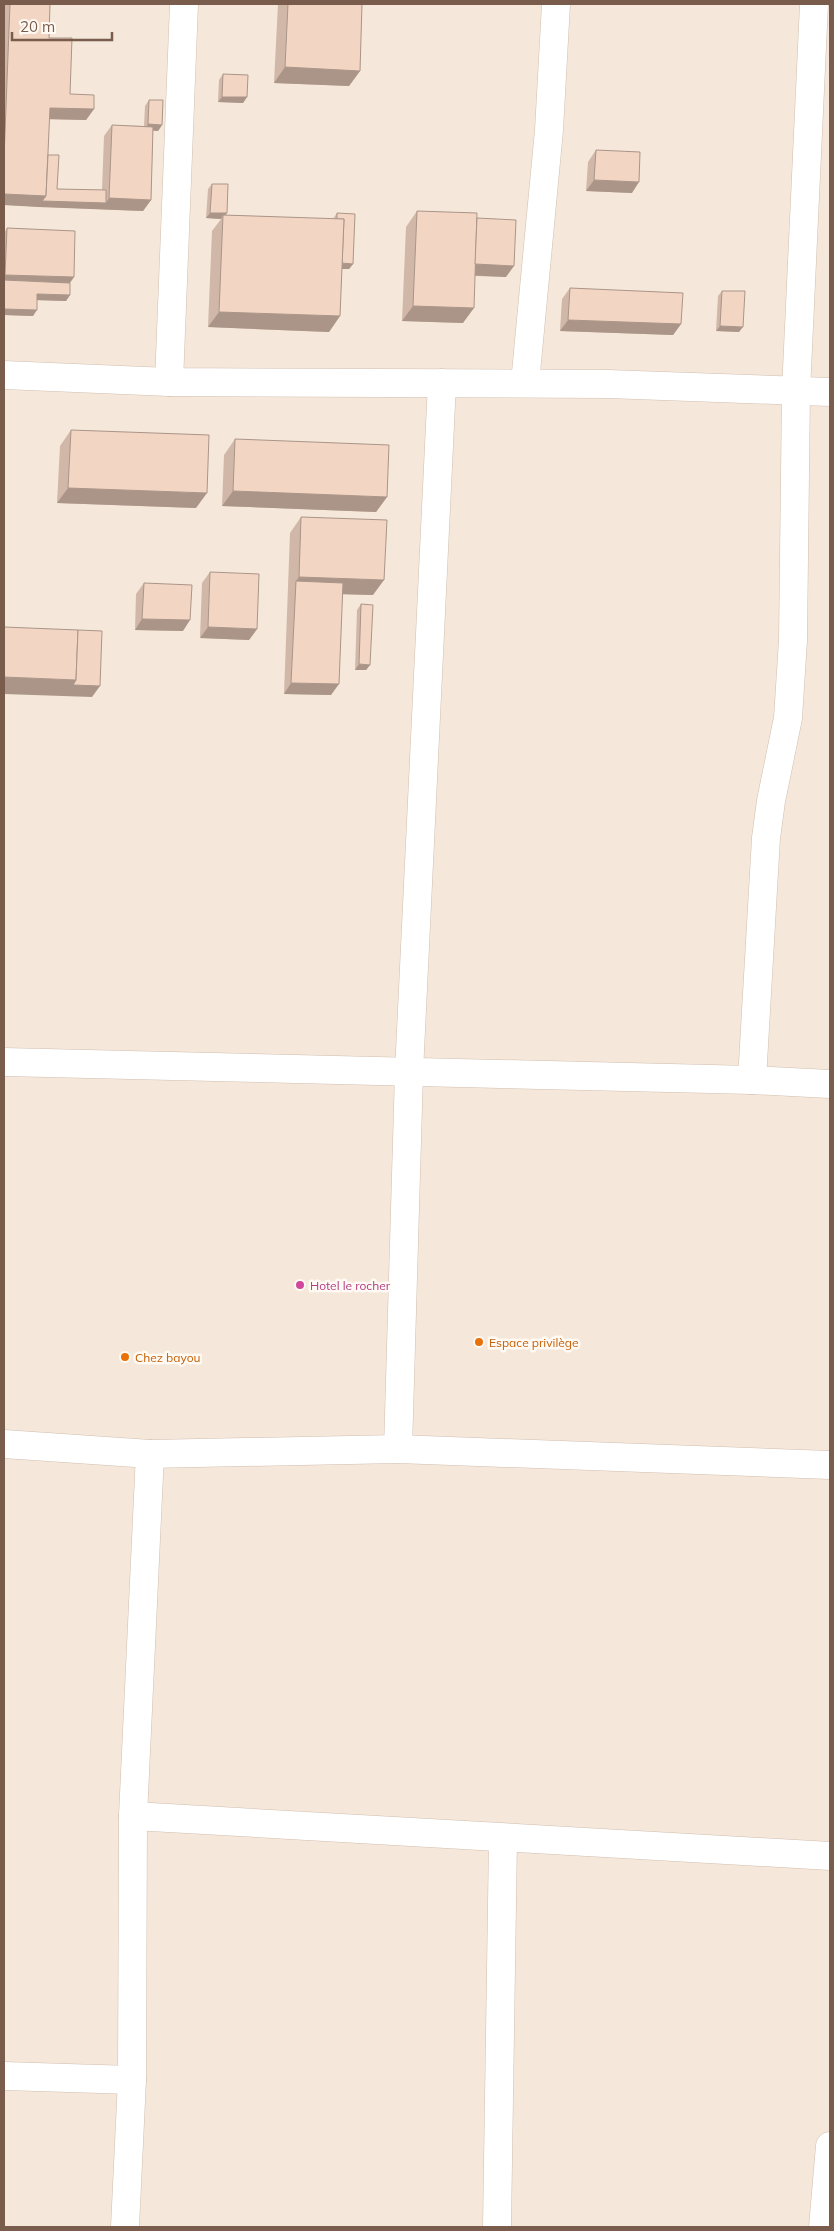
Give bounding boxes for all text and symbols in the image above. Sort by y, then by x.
scale bar [12,10,112,42]
text: 20 m [20,17,55,36]
place label: Hotel le rocher [310,1278,391,1293]
marker: Hotel le rocher [294,1279,306,1291]
place label: Espace privilège [489,1335,579,1350]
marker: Espace privilège [473,1336,485,1348]
place label: Chez bayou [135,1350,201,1365]
marker: Chez bayou [119,1351,131,1363]

